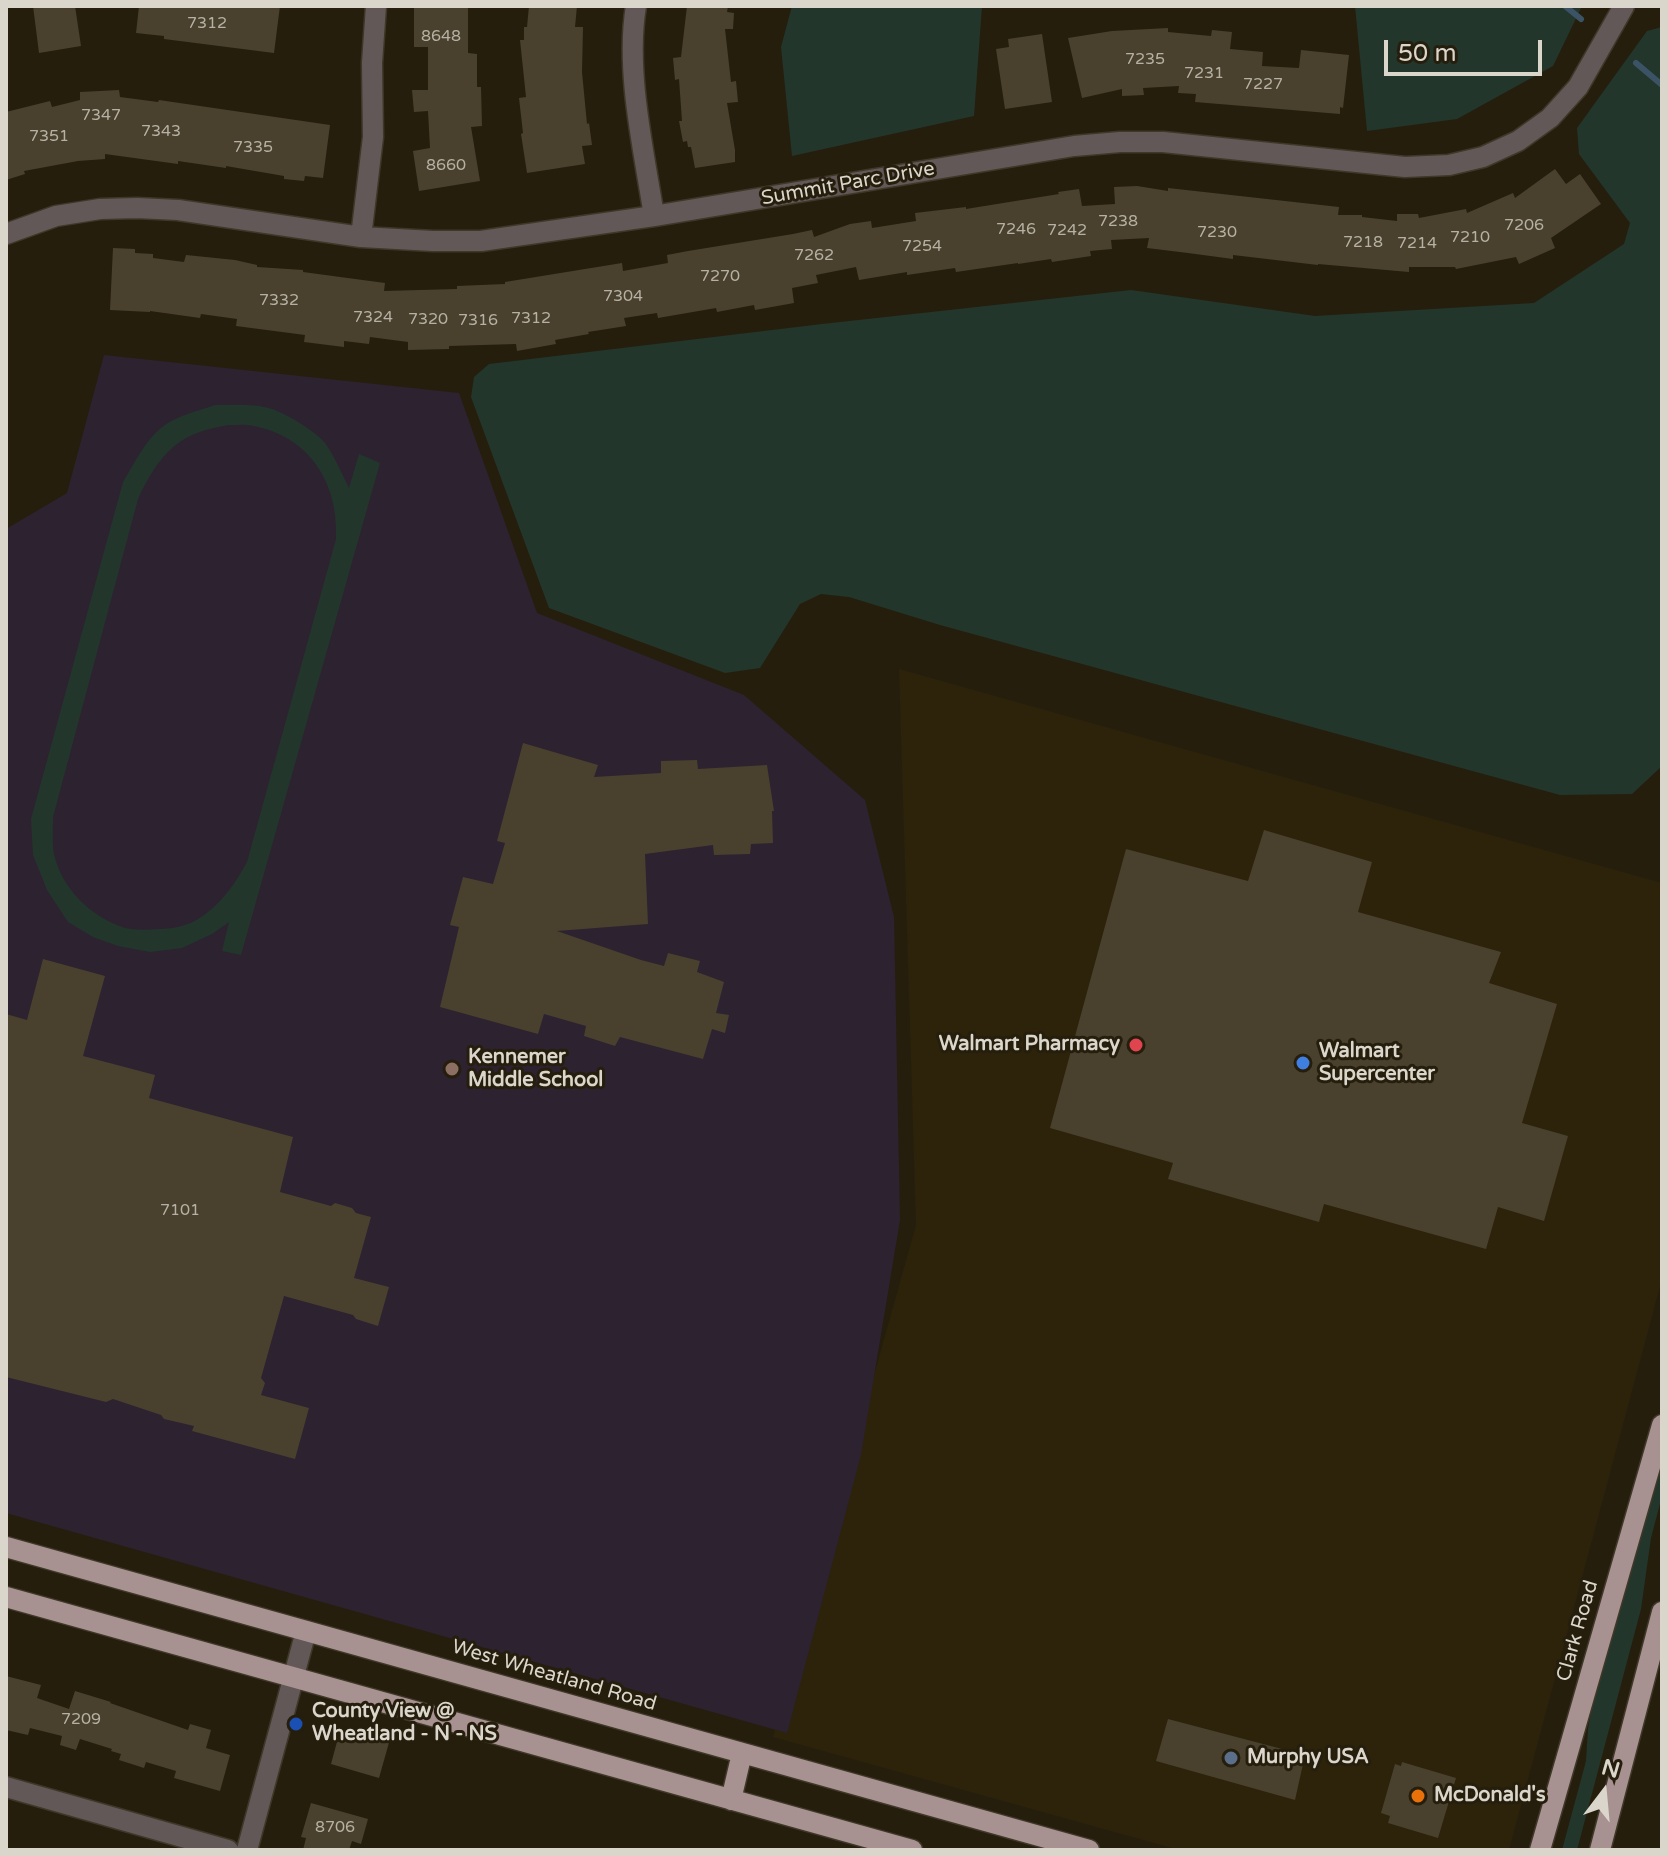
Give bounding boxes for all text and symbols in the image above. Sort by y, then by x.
house number: 7312 [187,14,227,34]
scale bar [1388,24,1546,74]
house number: 8648 [421,27,461,47]
text: 50 m [1398,39,1456,68]
house number: 7235 [1125,50,1165,70]
house number: 7231 [1184,64,1224,84]
house number: 7227 [1243,75,1283,95]
house number: 7347 [81,106,121,126]
house number: 7343 [141,122,181,142]
house number: 7351 [29,127,69,147]
house number: 7335 [233,138,273,158]
house number: 8660 [426,156,466,176]
street label: Summit Parc Drive [759,157,937,211]
house number: 7238 [1098,212,1138,232]
house number: 7206 [1504,216,1544,236]
house number: 7246 [996,220,1036,240]
house number: 7242 [1047,221,1087,241]
house number: 7230 [1197,223,1237,243]
house number: 7210 [1450,228,1490,248]
house number: 7218 [1343,233,1383,253]
house number: 7214 [1397,234,1437,254]
house number: 7254 [902,237,942,257]
house number: 7262 [794,246,834,266]
house number: 7270 [700,267,740,287]
house number: 7304 [603,287,643,307]
house number: 7332 [259,291,299,311]
house number: 7324 [353,308,393,328]
house number: 7312 [511,309,551,329]
house number: 7320 [408,310,448,330]
house number: 7316 [458,311,498,331]
place label: Walmart Pharmacy [939,1033,1120,1057]
marker: Walmart Pharmacy [1127,1036,1145,1054]
place label: Walmart Supercenter [1319,1040,1435,1087]
place label: Kennemer Middle School [468,1046,603,1093]
marker: Walmart Supercenter [1294,1054,1312,1072]
marker: Kennemer Middle School [443,1060,461,1078]
house number: 7101 [160,1201,200,1221]
street label: Clark Road [1552,1578,1604,1684]
street label: West Wheatland Road [449,1635,659,1717]
place label: County View @ Wheatland - N - NS [312,1700,497,1747]
house number: 7209 [61,1710,101,1730]
marker: County View @ Wheatland - N - NS [287,1715,305,1733]
place label: Murphy USA [1247,1746,1369,1770]
marker: Murphy USA [1222,1749,1240,1767]
north arrow [1564,1752,1644,1832]
text: N [1599,1754,1623,1784]
place label: McDonald's [1434,1784,1546,1808]
marker: McDonald's [1409,1787,1427,1805]
house number: 8706 [315,1818,355,1838]

